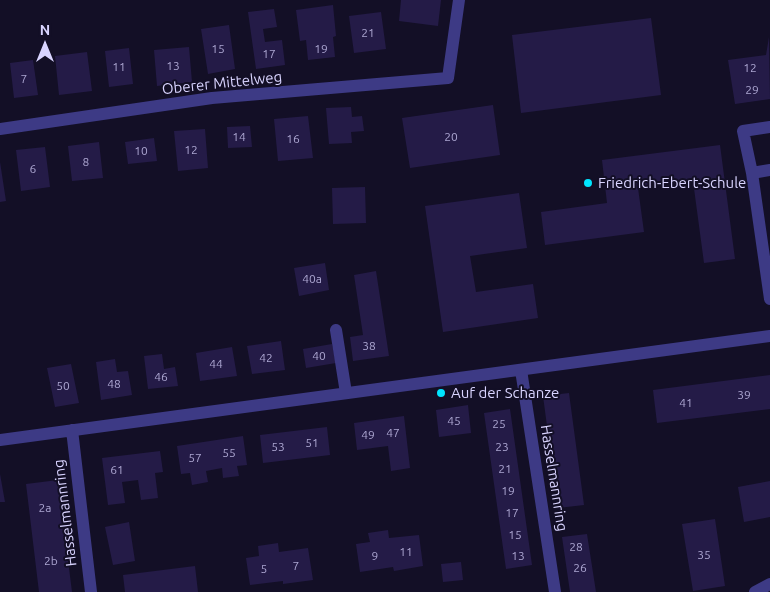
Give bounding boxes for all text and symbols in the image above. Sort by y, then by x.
north arrow [20,20,70,70]
text: N [40,22,50,38]
house number: 21 [361,26,375,40]
house number: 15 [211,42,225,56]
house number: 19 [314,42,328,56]
house number: 17 [262,47,276,61]
house number: 13 [166,59,180,73]
house number: 11 [112,60,126,74]
house number: 12 [743,61,757,75]
street label: Oberer Mittelweg [161,68,283,98]
house number: 7 [21,72,27,86]
house number: 29 [745,83,759,97]
house number: 14 [232,130,246,144]
house number: 20 [444,130,458,144]
house number: 16 [286,132,300,146]
house number: 12 [184,143,198,157]
house number: 10 [134,144,148,158]
house number: 8 [83,155,89,169]
house number: 6 [30,162,36,176]
place label: Friedrich-Ebert-Schule [598,174,746,192]
marker: Friedrich-Ebert-Schule [582,177,594,189]
house number: 40a [302,272,322,286]
house number: 38 [362,339,376,353]
house number: 40 [312,349,326,363]
house number: 42 [259,351,273,365]
house number: 44 [209,357,223,371]
house number: 46 [154,370,168,384]
house number: 48 [107,377,121,391]
house number: 50 [56,379,70,393]
place label: Auf der Schanze [451,384,559,402]
marker: Auf der Schanze [435,387,447,399]
house number: 39 [737,388,751,402]
house number: 41 [679,396,693,410]
house number: 45 [447,414,461,428]
house number: 25 [492,417,506,431]
street label: Hasselmannring [537,423,571,533]
house number: 47 [386,426,400,440]
house number: 49 [361,428,375,442]
house number: 51 [305,436,319,450]
house number: 53 [271,440,285,454]
house number: 23 [495,440,509,454]
house number: 55 [222,446,236,460]
house number: 57 [188,451,202,465]
street label: Hasselmannring [50,458,80,568]
house number: 21 [498,462,512,476]
house number: 61 [110,463,124,477]
house number: 19 [501,484,515,498]
house number: 2a [39,501,51,515]
house number: 17 [505,506,519,520]
house number: 15 [508,528,522,542]
house number: 28 [569,540,583,554]
house number: 11 [399,545,413,559]
house number: 35 [697,548,711,562]
house number: 9 [372,549,378,563]
house number: 13 [511,549,525,563]
house number: 2b [44,554,58,568]
house number: 7 [293,559,299,573]
house number: 26 [573,561,587,575]
house number: 5 [261,562,267,576]

